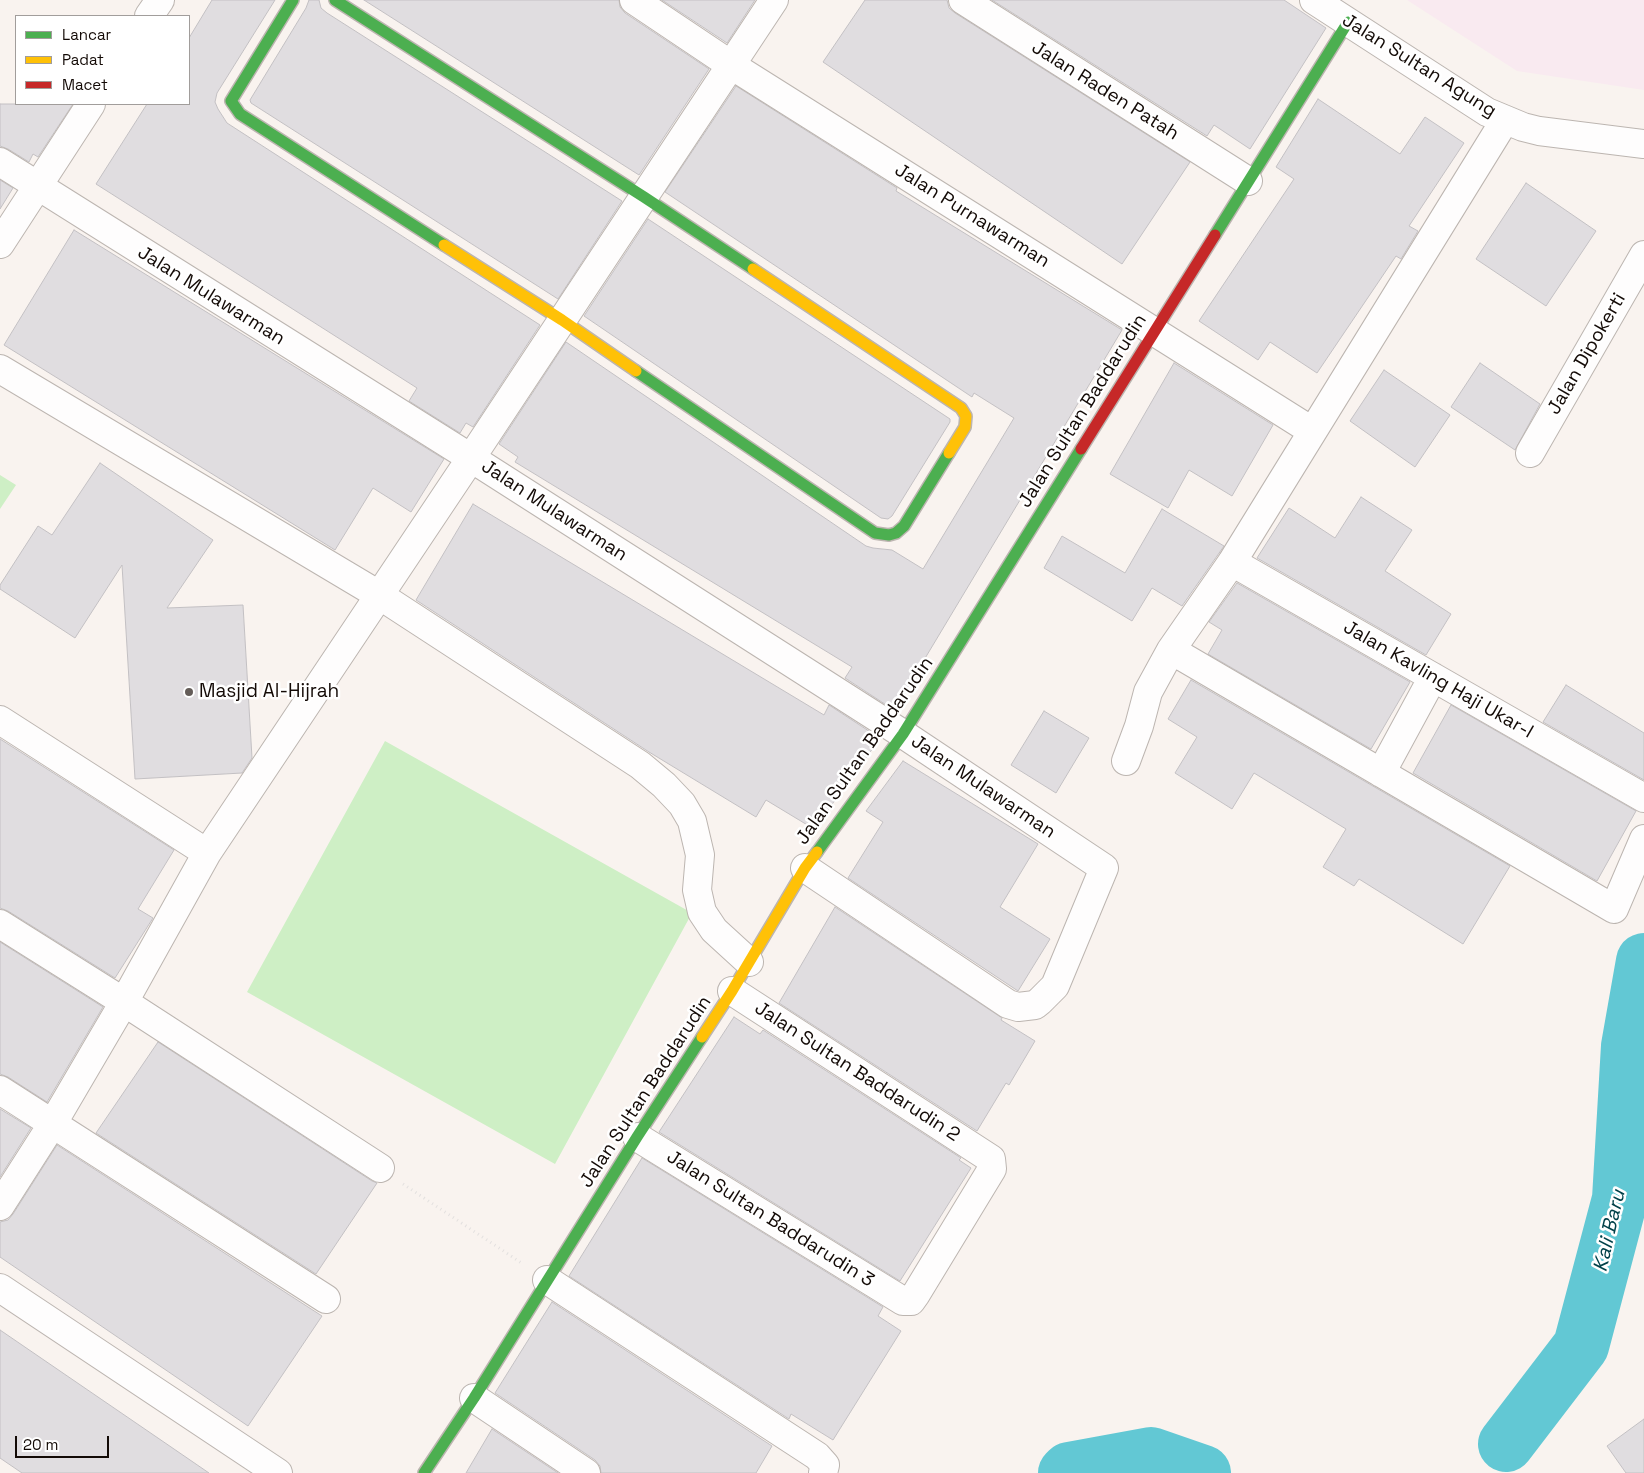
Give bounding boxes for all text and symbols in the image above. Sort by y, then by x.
street label: Jalan Sultan Agung [1338,9,1500,123]
legend [15,15,190,105]
text: Lancar [62,25,111,44]
street label: Jalan Raden Patah [1027,36,1183,146]
text: Padat [62,50,104,69]
text: Macet [62,75,108,94]
street label: Jalan Purnawarman [890,159,1054,273]
street label: Jalan Mulawarman [133,241,289,351]
street label: Jalan Dipokerti [1543,289,1631,419]
street label: Jalan Sultan Baddarudin [1014,310,1152,512]
street label: Jalan Mulawarman [477,455,631,567]
street label: Jalan Kavling Haji Ukar-I [1339,616,1537,744]
street label: Jalan Sultan Baddarudin [791,653,939,849]
place label: Masjid Al-Hijrah [199,681,339,703]
marker: Masjid Al-Hijrah [183,686,195,698]
street label: Jalan Mulawarman [906,730,1060,844]
street label: Jalan Sultan Baddarudin [575,992,717,1192]
street label: Jalan Sultan Baddarudin 2 [750,997,964,1147]
street label: Jalan Sultan Baddarudin 3 [662,1146,878,1292]
water label: Kali Baru [1589,1188,1631,1274]
scale bar [18,1426,111,1458]
text: 20 m [23,1435,58,1454]

